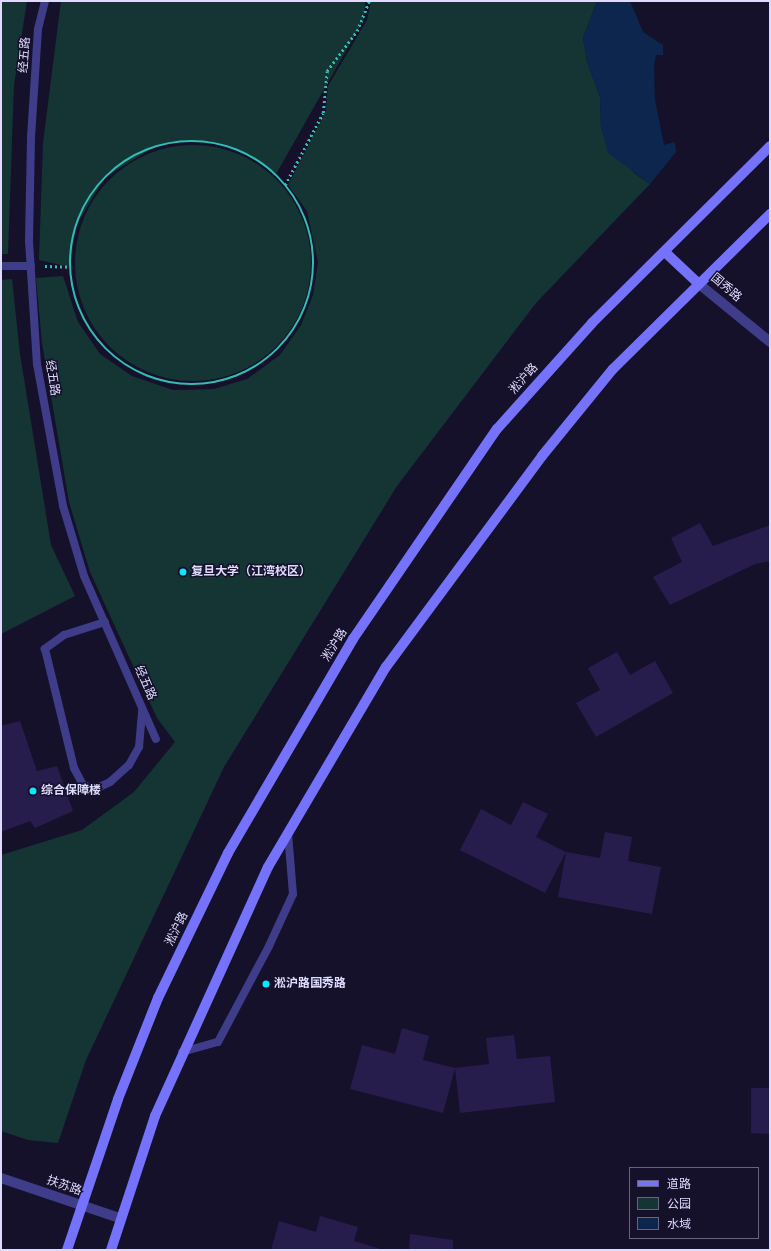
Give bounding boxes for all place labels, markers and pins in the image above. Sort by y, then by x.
place label: 复旦大学（江湾校区） [191,565,311,579]
marker: 复旦大学（江湾校区） [178,567,188,577]
place label: 综合保障楼 [41,784,101,798]
marker: 综合保障楼 [28,786,38,796]
place label: 淞沪路国秀路 [274,977,346,991]
marker: 淞沪路国秀路 [261,979,271,989]

